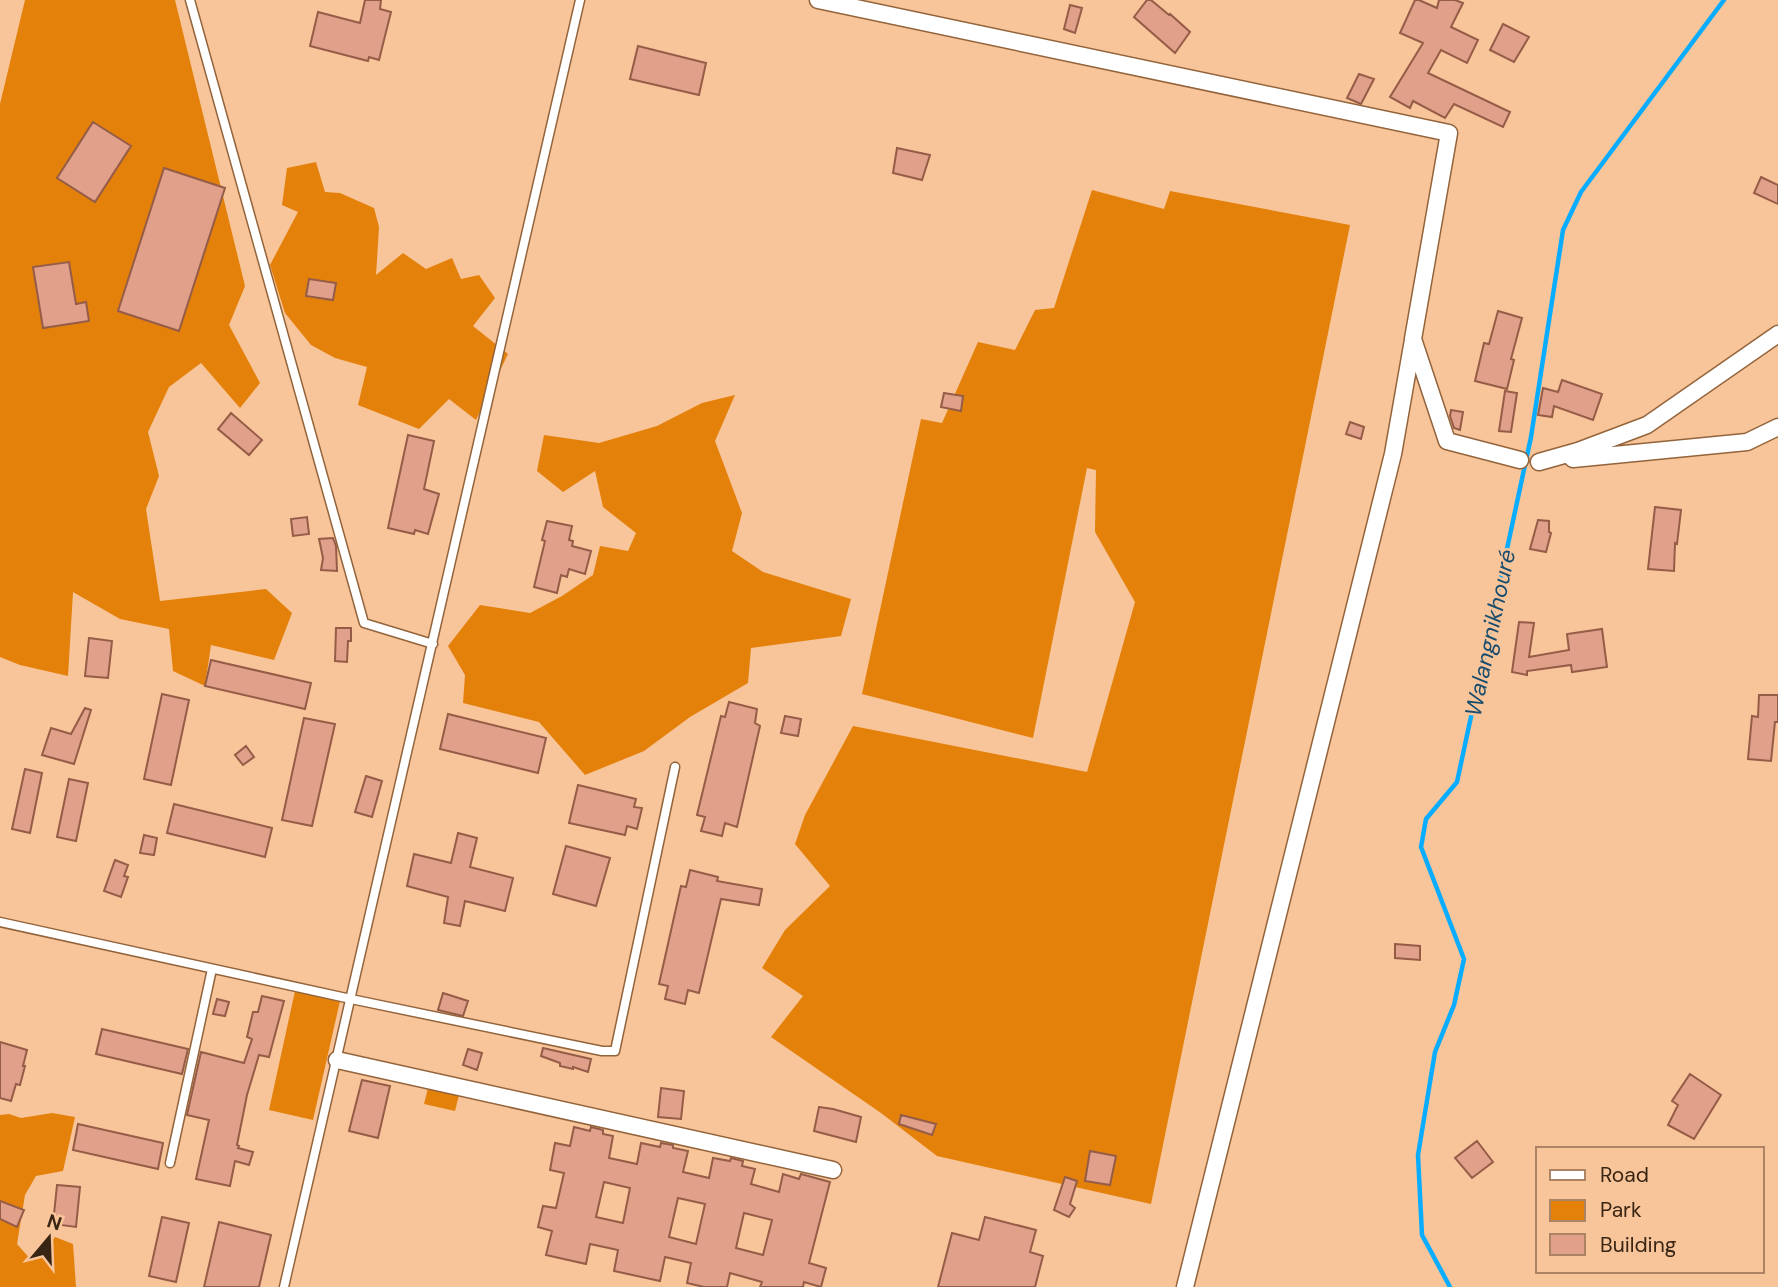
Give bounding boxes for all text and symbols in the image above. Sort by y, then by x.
water label: Walangnikhouré [1458,547,1522,719]
legend [1536,1147,1764,1273]
text: Road [1600,1161,1649,1189]
text: Park [1600,1196,1642,1224]
north arrow [14,1203,84,1273]
text: N [44,1208,65,1236]
text: Building [1600,1231,1677,1259]

